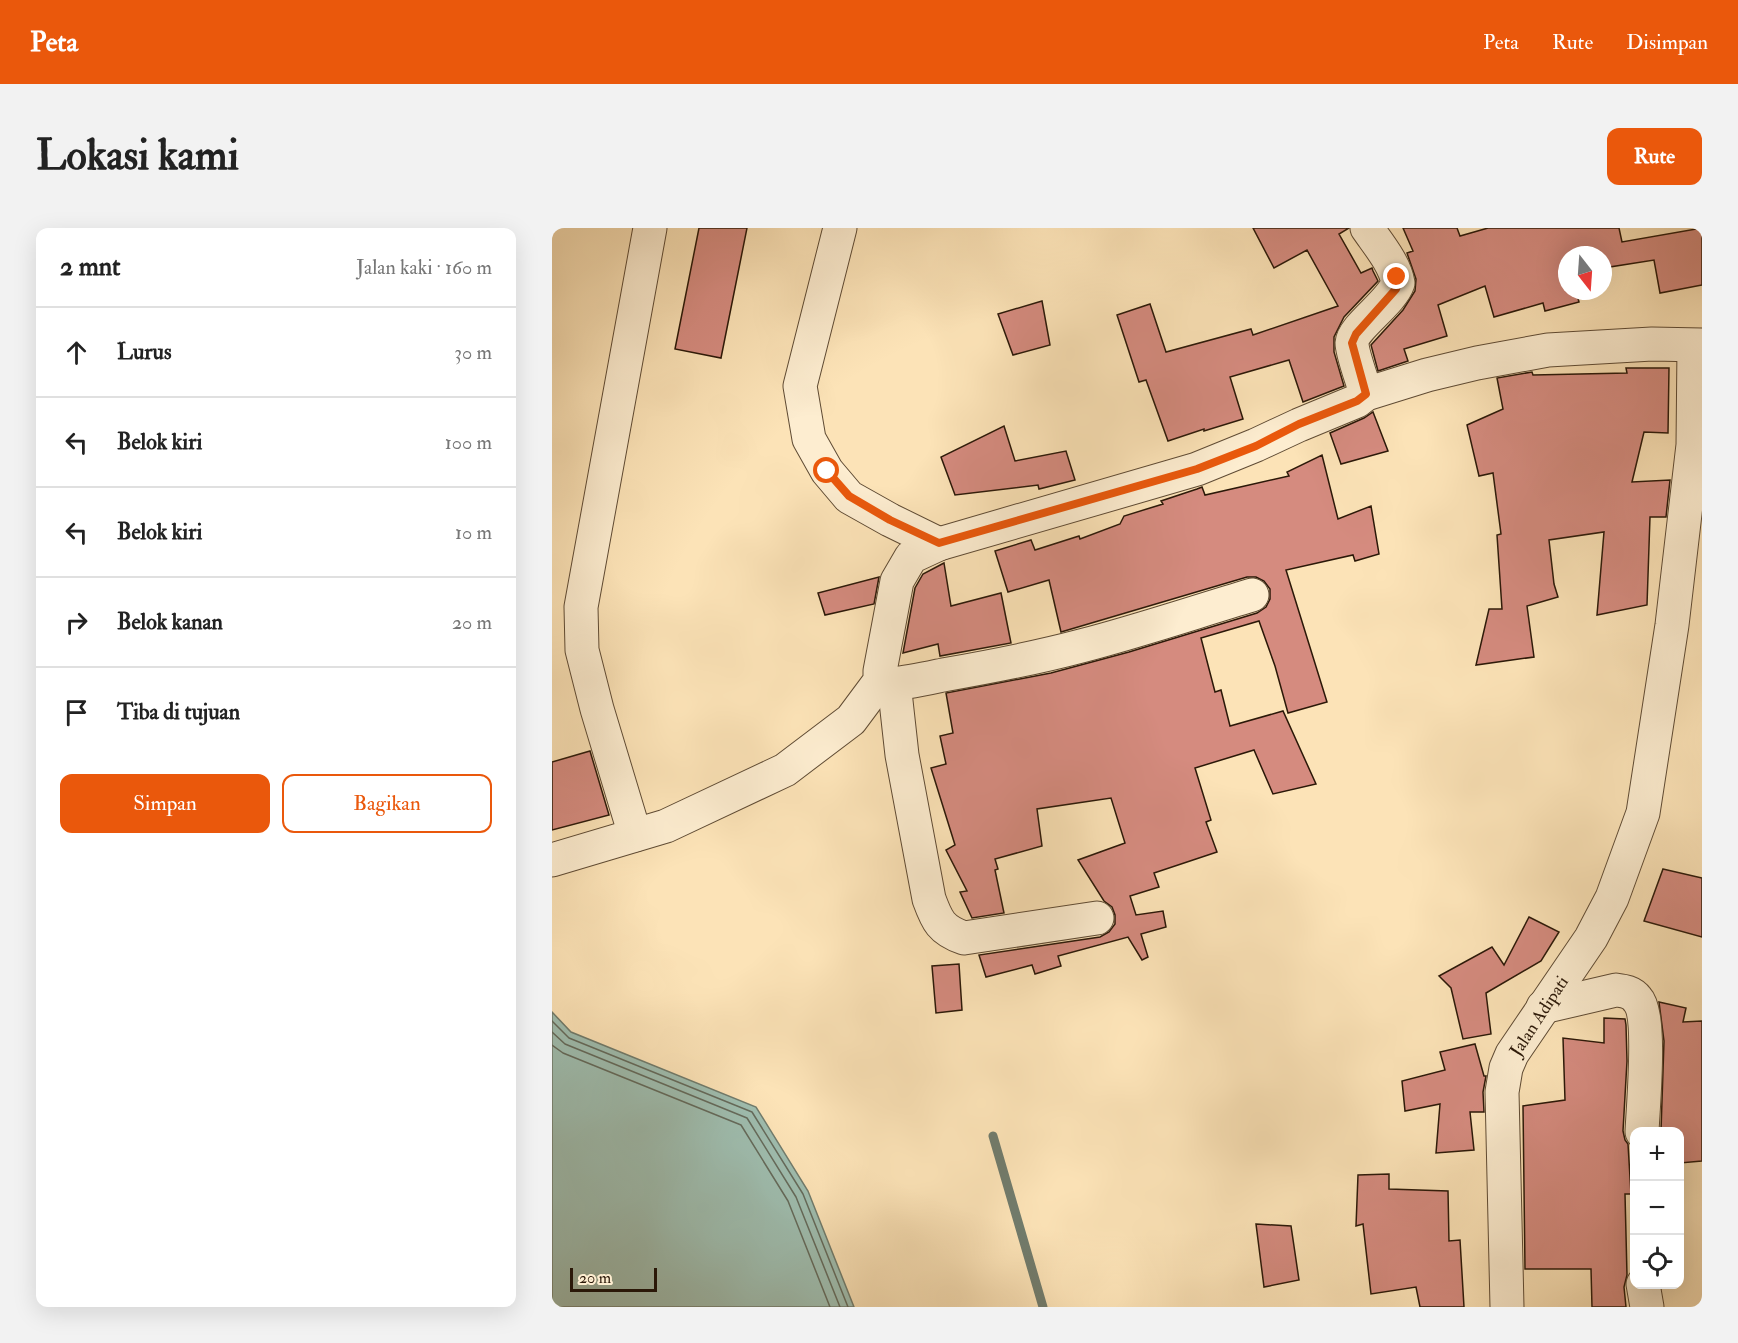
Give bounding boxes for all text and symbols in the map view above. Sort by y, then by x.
text: Peta [30,25,78,60]
text: Peta [1483,29,1519,56]
text: Rute [1552,29,1593,56]
text: Disimpan [1626,29,1708,56]
button: Rute [1607,128,1702,185]
text: Lokasi kami [36,130,239,182]
north arrow [1558,246,1612,300]
text: 2 mnt [60,251,121,283]
text: Jalan kaki · 160 m [356,255,492,280]
route end [1383,263,1409,289]
icon: ahead [60,336,93,369]
text: Lurus [117,338,171,366]
text: 30 m [454,340,492,365]
icon: left [60,426,93,459]
text: Belok kiri [117,428,202,456]
text: 100 m [445,430,492,455]
route start [813,457,839,483]
icon: left [60,516,93,549]
text: Belok kiri [117,518,202,546]
text: 10 m [455,520,492,545]
icon: right [60,606,93,639]
text: Belok kanan [117,608,223,636]
text: 20 m [452,610,492,635]
icon: arrive [60,696,93,729]
text: Tiba di tujuan [117,698,240,726]
button: Simpan [60,774,270,833]
button: Bagikan [282,774,492,833]
street label: Jalan Adipati [1504,971,1574,1062]
map controls [1630,1127,1684,1289]
button: + [1630,1127,1684,1181]
button: − [1630,1181,1684,1235]
button: locate [1630,1235,1684,1289]
scale bar [570,1265,657,1292]
text: 20 m [579,1268,611,1288]

